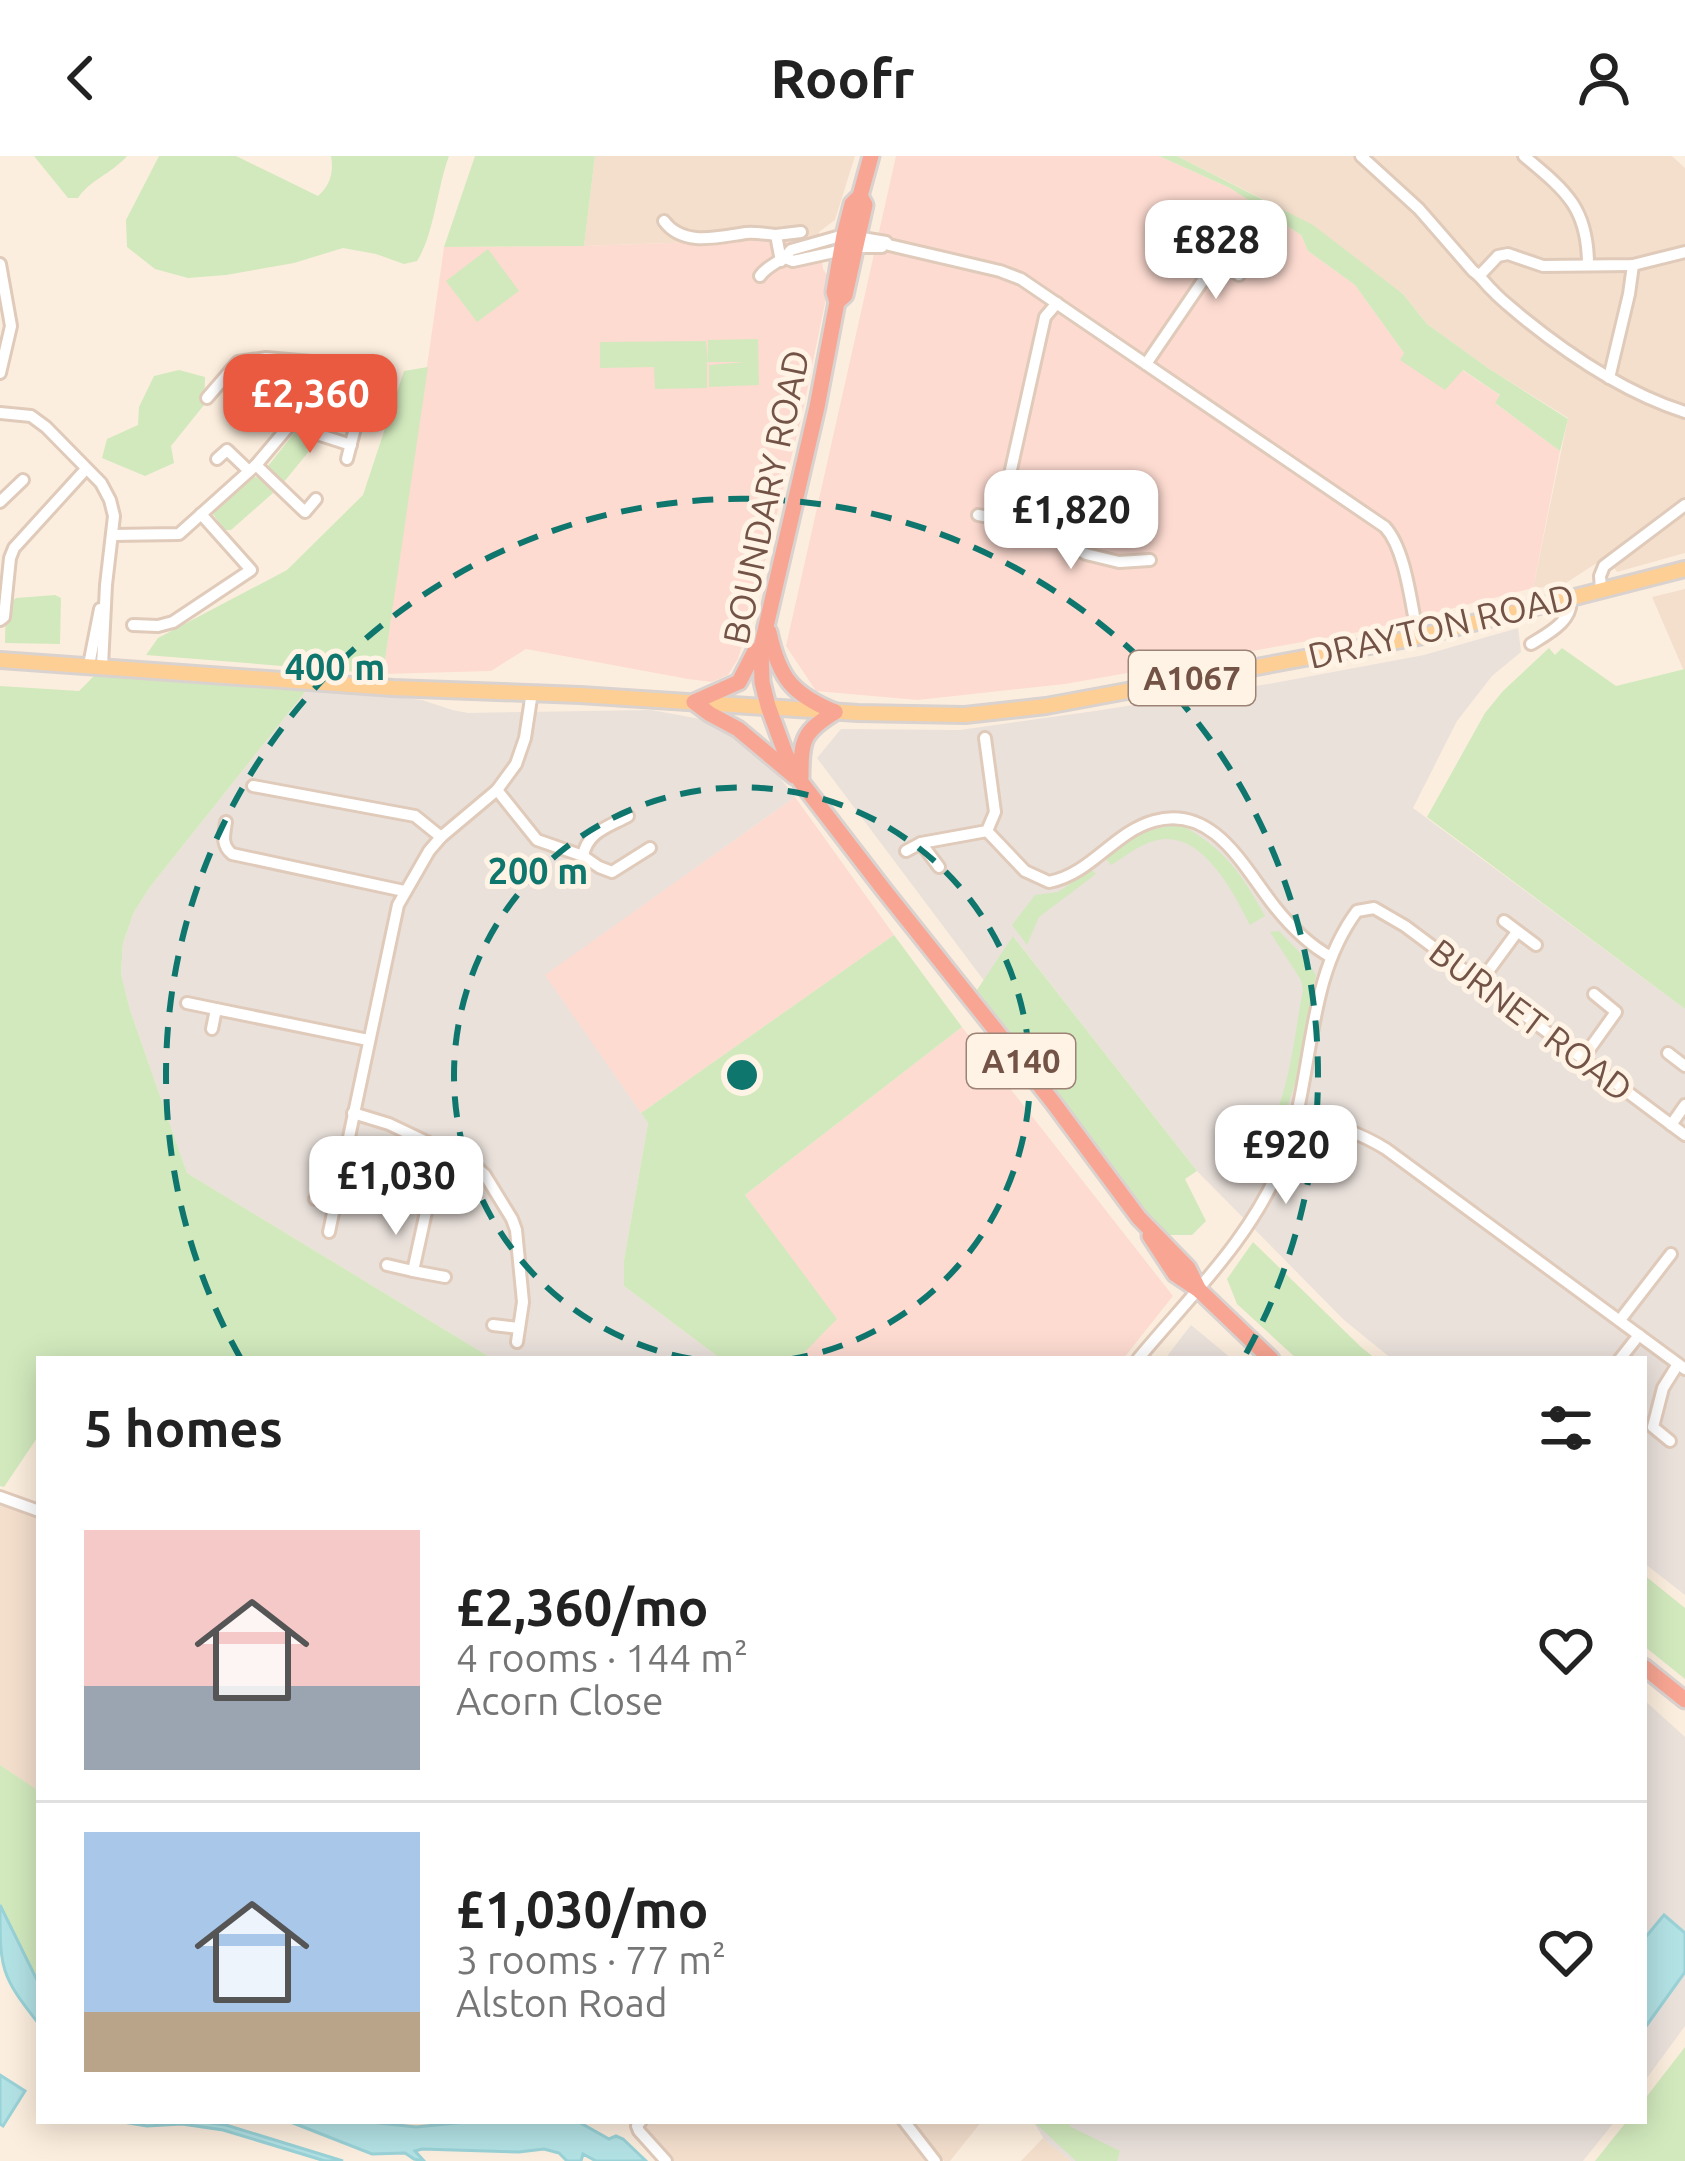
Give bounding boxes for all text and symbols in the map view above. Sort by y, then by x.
icon: back [48,45,114,111]
icon: person [1571,45,1637,111]
text: Roofr [771,48,914,108]
pin: £828 [1145,200,1287,302]
text: £828 [1172,217,1260,260]
street label: BOUNDARY ROAD [714,346,817,648]
pin: £2,360 [212,354,408,456]
text: £2,360 [250,371,370,414]
pin: £1,820 [973,470,1169,572]
text: £1,820 [1011,487,1131,530]
street label: DRAYTON ROAD [1304,575,1578,676]
text: 400 m [285,646,385,687]
road number: A1067 [1129,651,1255,705]
text: 200 m [488,850,588,891]
street label: BURNET ROAD [1422,930,1641,1109]
road number: A140 [967,1034,1075,1088]
centre of rings [721,1054,763,1096]
pin: £920 [1215,1105,1357,1207]
text: £920 [1242,1122,1330,1165]
pin: £1,030 [298,1136,494,1238]
text: £1,030 [336,1153,456,1196]
icon: filters [1533,1395,1599,1461]
text: 5 homes [84,1399,283,1457]
icon: home [180,1578,324,1722]
text: £2,360/mo [456,1578,708,1636]
icon: heart [1533,1617,1599,1683]
text: 4 rooms · 144 m² [456,1636,748,1679]
text: Acorn Close [456,1679,664,1722]
icon: home [180,1880,324,2024]
text: £1,030/mo [456,1880,708,1938]
icon: heart [1533,1919,1599,1985]
text: 3 rooms · 77 m² [456,1938,726,1981]
text: Alston Road [456,1981,668,2024]

